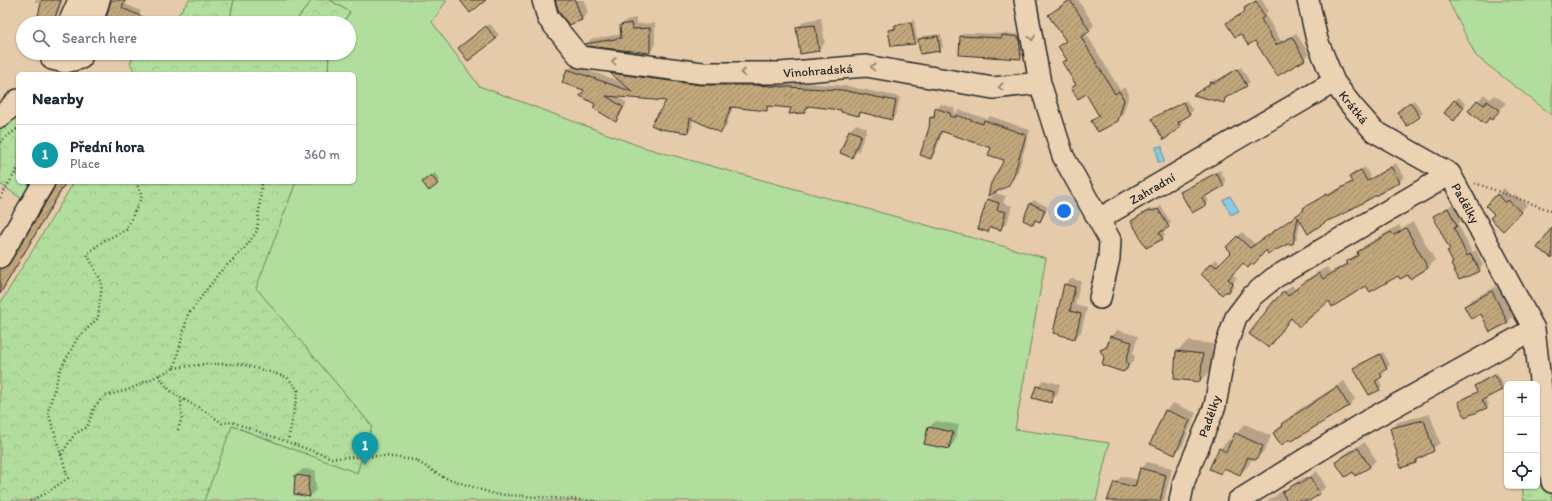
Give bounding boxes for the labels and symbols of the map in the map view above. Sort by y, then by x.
one-way arrow [1027,35,1036,42]
one-way arrow [611,57,617,66]
street label: Vinohradská [783,61,854,80]
one-way arrow [870,64,876,72]
one-way arrow [740,69,746,77]
one-way arrow [998,82,1004,91]
street label: Krátká [1336,88,1372,127]
street label: Zahradní [1127,169,1178,207]
street label: Padělky [1448,181,1483,226]
your location [1054,201,1074,221]
street label: Padělky [1195,393,1224,439]
pin: 1 [352,432,378,465]

